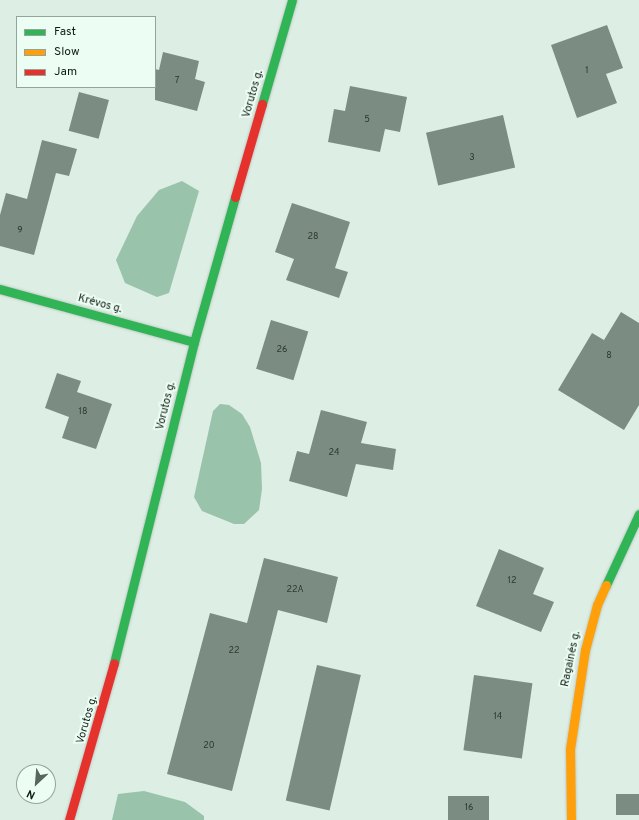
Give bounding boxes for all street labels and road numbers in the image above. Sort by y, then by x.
street label: Vorutos g. [240,69,266,119]
street label: Krėvos g. [76,292,124,316]
street label: Vorutos g. [154,381,178,431]
street label: Ragainės g. [559,630,583,688]
street label: Vorutos g. [74,695,100,745]

